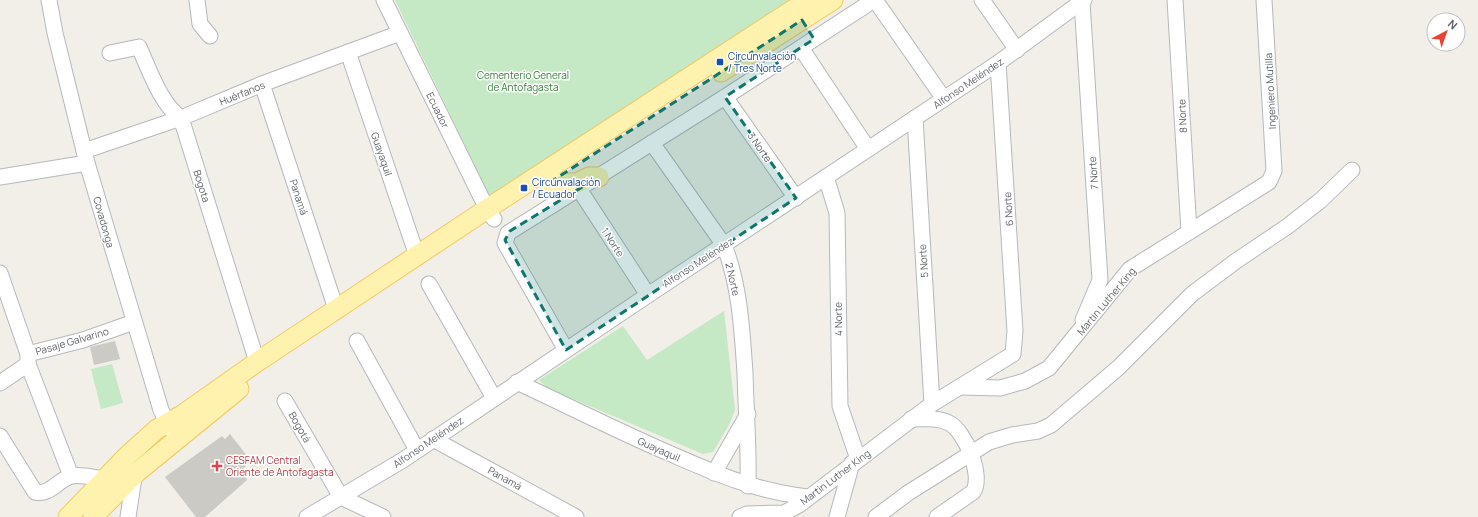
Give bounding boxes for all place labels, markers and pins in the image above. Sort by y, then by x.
place label: Circunvalación / Tres Norte [728,49,796,75]
marker: Circunvalación / Tres Norte [715,57,725,67]
place label: Circunvalación / Ecuador [532,175,600,201]
marker: Circunvalación / Ecuador [519,183,529,193]
place label: CESFAM Central Oriente de Antofagasta [226,453,333,479]
marker: CESFAM Central Oriente de Antofagasta [211,460,223,472]

